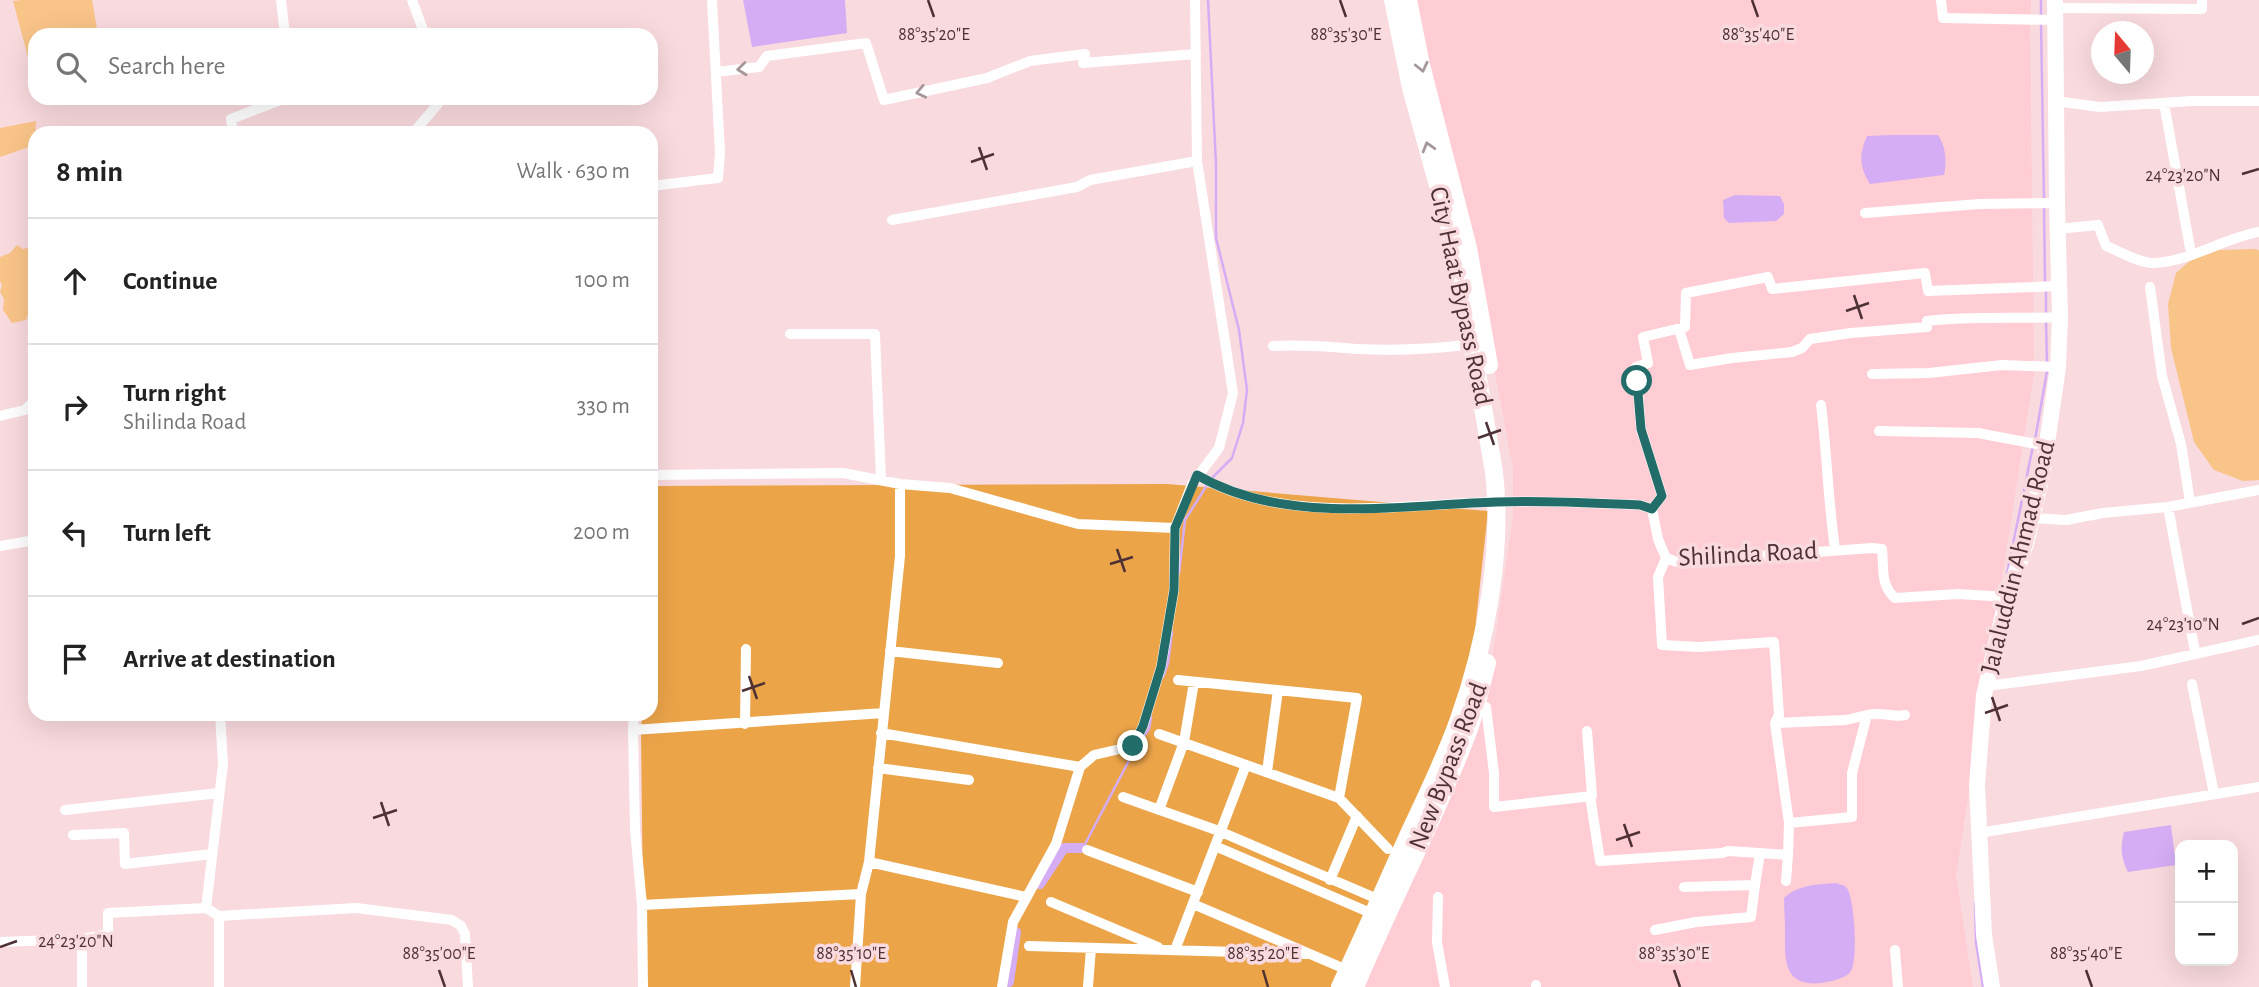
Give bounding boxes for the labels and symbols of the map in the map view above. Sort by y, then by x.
north arrow [2091,21,2154,84]
text: 88°35'20"E [898,26,970,44]
text: 88°35'30"E [1311,26,1382,44]
text: 88°35'40"E [1722,26,1794,44]
one-way arrow [736,61,748,76]
one-way arrow [1414,61,1428,73]
one-way arrow [915,84,927,99]
one-way arrow [1421,141,1436,153]
text: 24°23'20"N [2145,167,2221,185]
street label: City Haat Bypass Road [1425,184,1497,408]
route start [1621,365,1652,396]
street label: Jalaluddin Ahmad Road [1976,438,2060,676]
street label: Shilinda Road [1678,537,1818,571]
text: 24°23'10"N [2146,616,2220,634]
street label: New Bypass Road [1404,679,1492,853]
route end [1117,730,1148,761]
text: 24°23'20"N [38,933,114,951]
text: 88°35'00"E [403,945,476,963]
text: 88°35'10"E [816,945,886,963]
text: 88°35'20"E [1227,945,1299,963]
text: 88°35'30"E [1639,945,1710,963]
text: 88°35'40"E [2050,945,2122,963]

